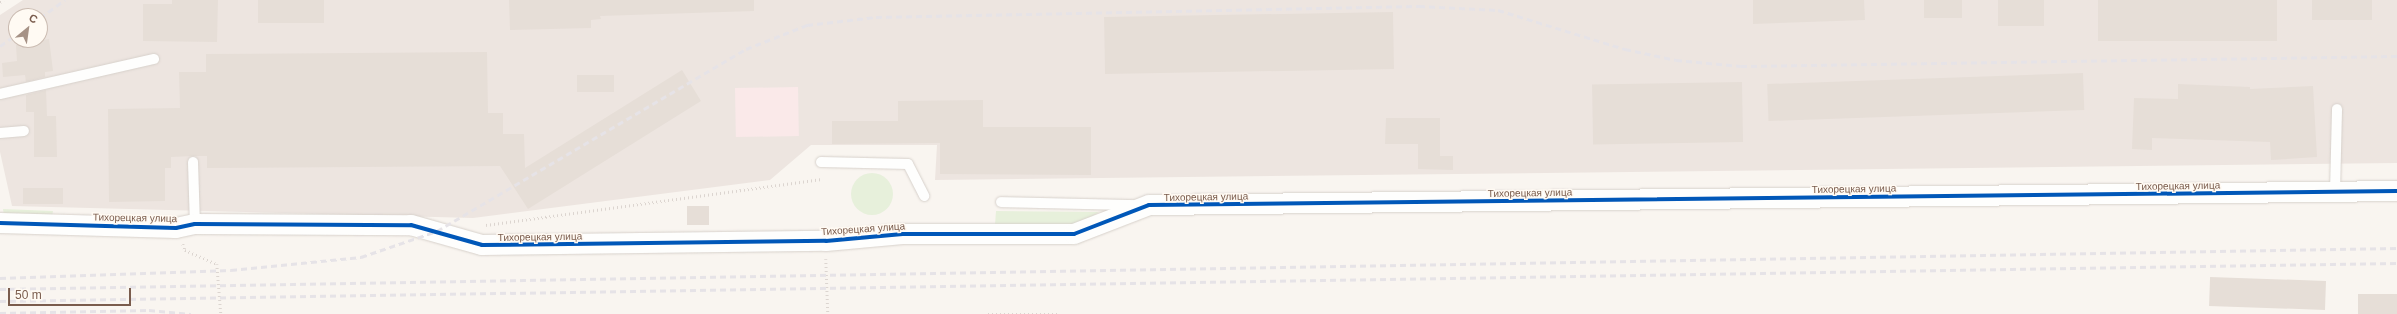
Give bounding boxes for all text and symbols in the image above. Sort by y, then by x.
north arrow [8,8,48,48]
text: С [27,11,40,26]
street label: Тихорецкая улица [2136,179,2220,193]
street label: Тихорецкая улица [1812,182,1896,196]
street label: Тихорецкая улица [1488,186,1572,200]
street label: Тихорецкая улица [1164,190,1248,204]
street label: Тихорецкая улица [93,211,177,225]
street label: Тихорецкая улица [820,220,906,238]
street label: Тихорецкая улица [498,230,582,244]
scale bar [10,280,133,306]
text: 50 m [15,288,42,302]

